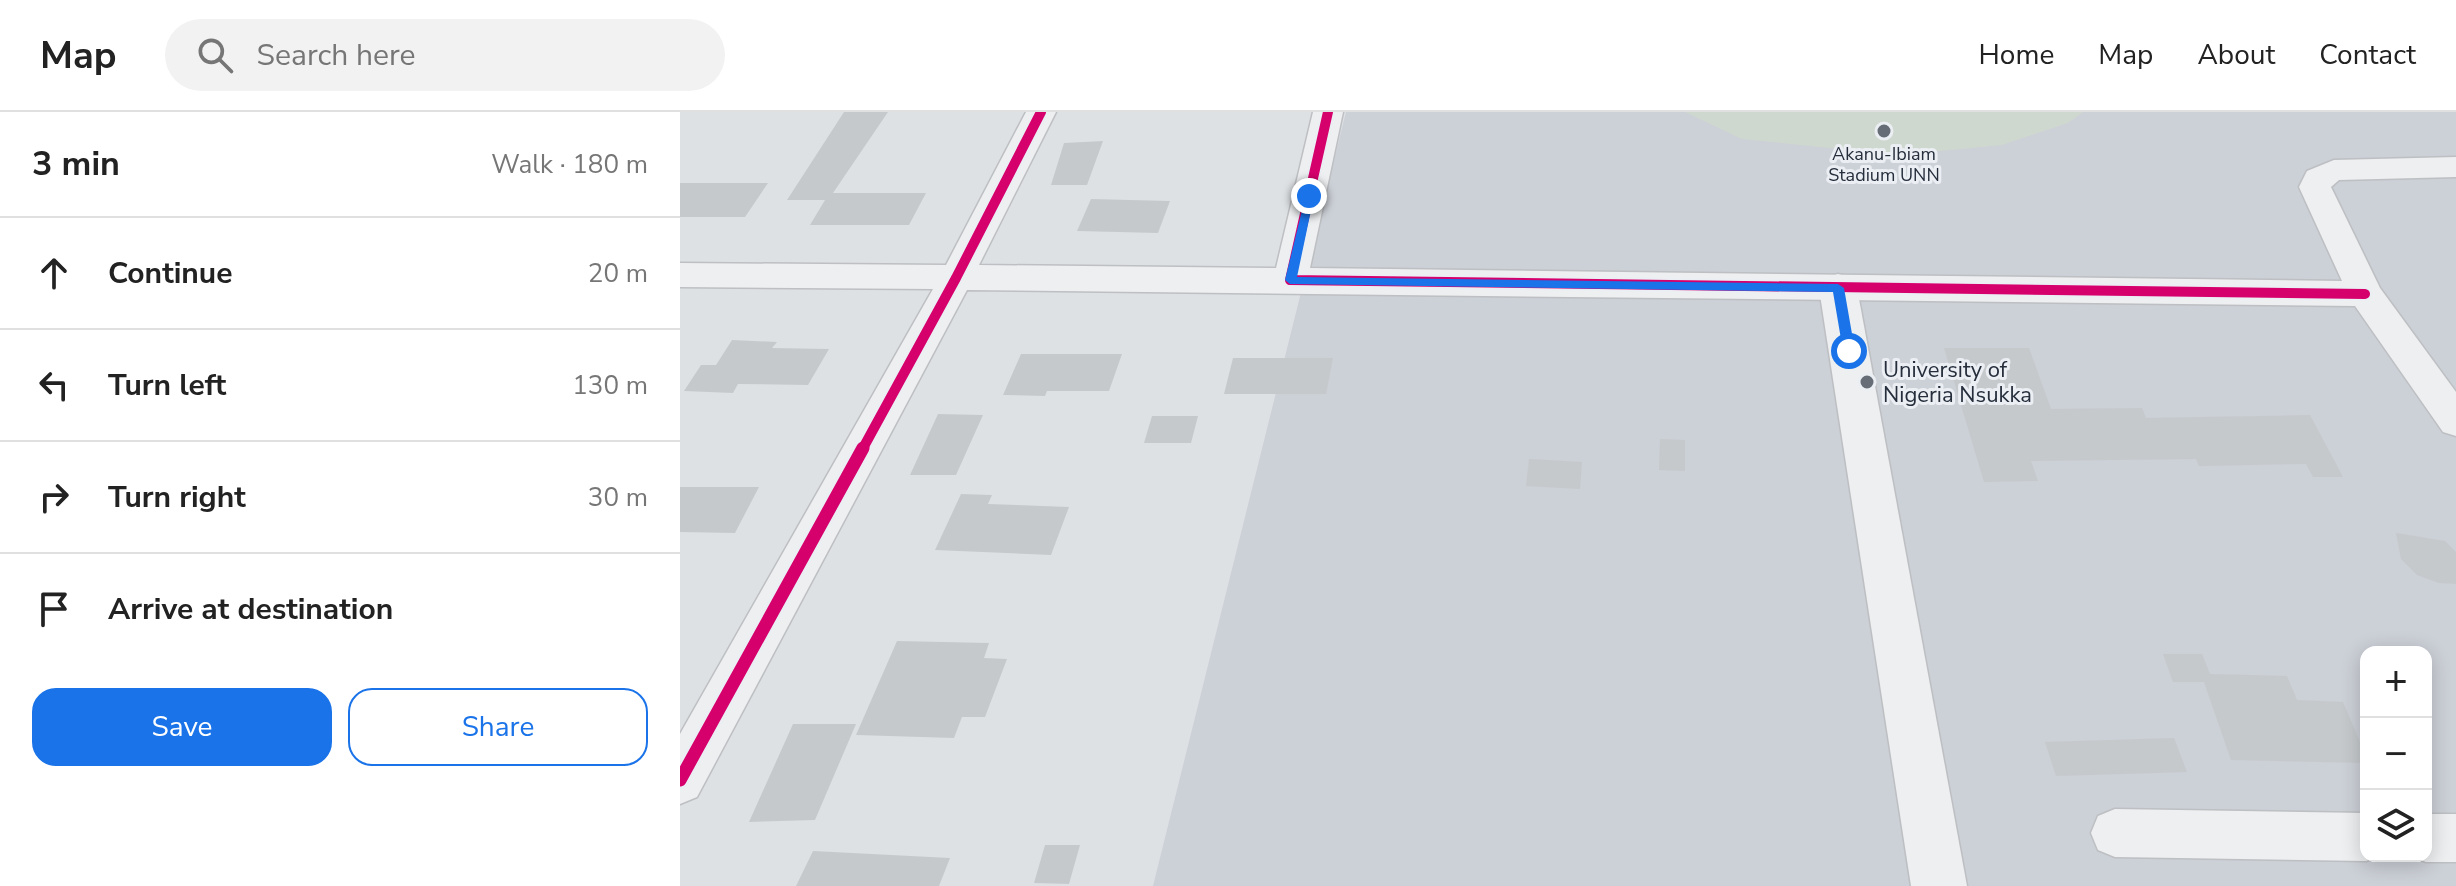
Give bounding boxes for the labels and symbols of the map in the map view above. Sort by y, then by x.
marker: Akanu-Ibiam Stadium UNN [1875,122,1893,140]
place label: Akanu-Ibiam Stadium UNN [1828,142,1940,187]
route end [1291,178,1327,214]
route start [1831,333,1867,369]
place label: University of Nigeria Nsukka [1883,355,2032,410]
marker: University of Nigeria Nsukka [1858,373,1876,391]

